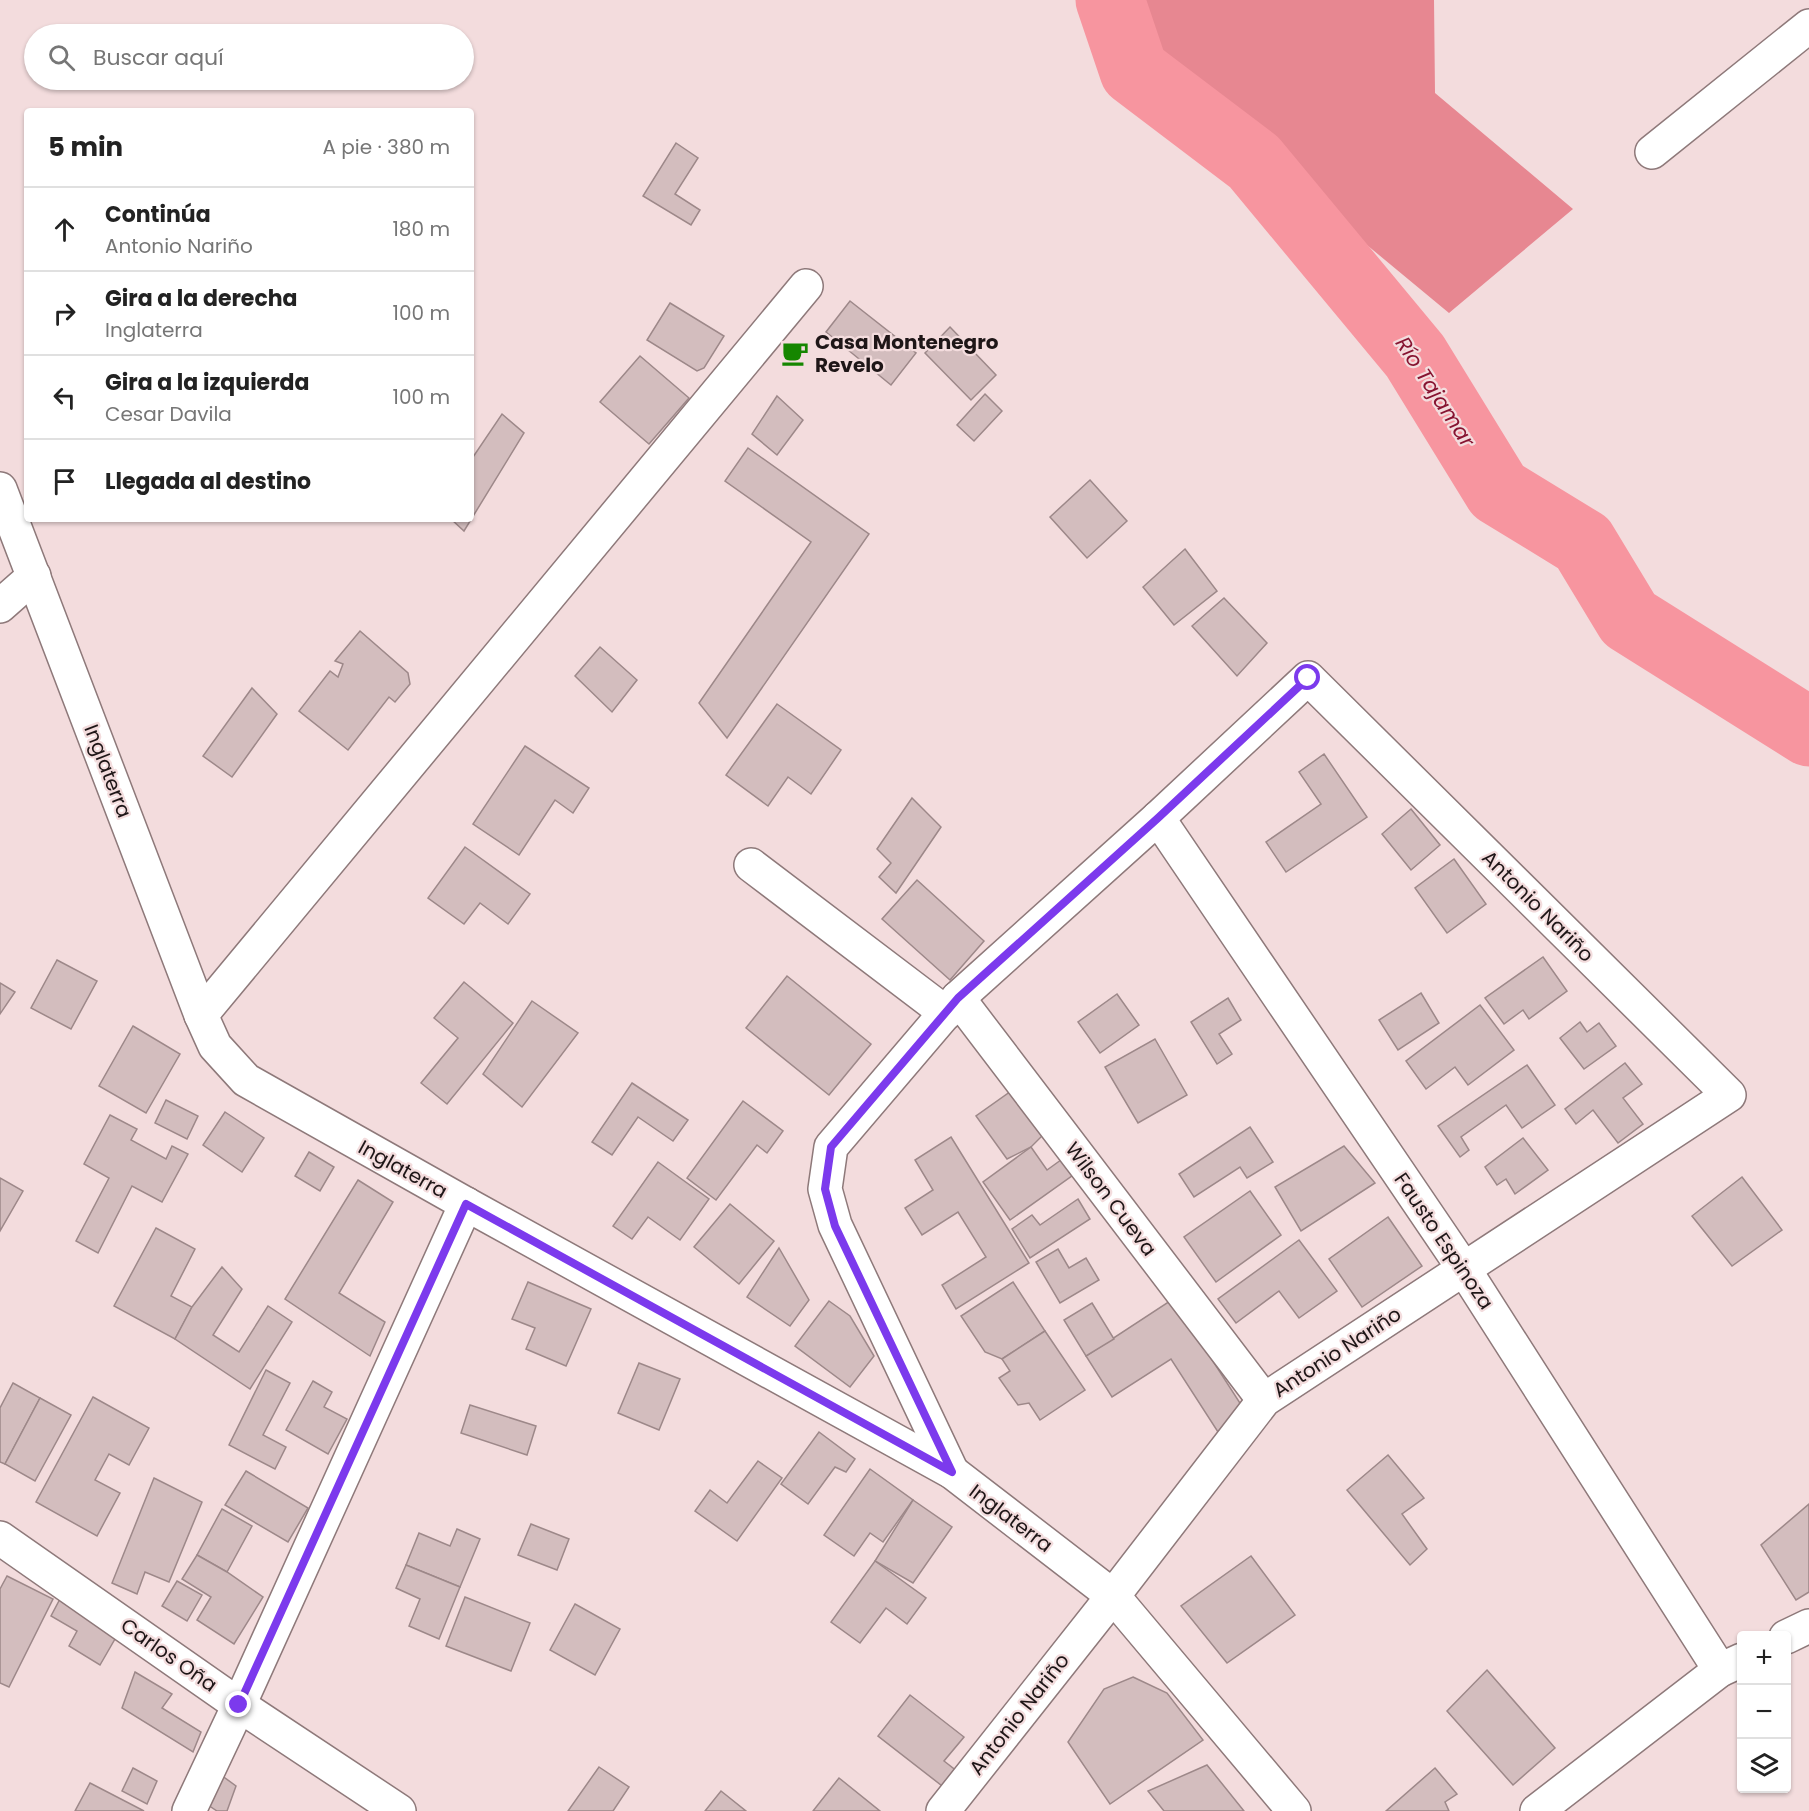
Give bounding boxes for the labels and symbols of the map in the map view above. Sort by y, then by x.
place label: Casa Montenegro Revelo [815,328,999,379]
water label: Río Tajamar [1389,331,1483,454]
cafe icon: Casa Montenegro Revelo [780,338,810,368]
route start [1294,664,1320,690]
street label: Inglaterra [77,720,139,822]
street label: Antonio Nariño [1476,844,1600,968]
street label: Inglaterra [353,1133,453,1205]
street label: Wilson Cueva [1059,1136,1163,1262]
street label: Fausto Espinoza [1388,1167,1500,1315]
street label: Antonio Nariño [1267,1300,1407,1404]
street label: Inglaterra [964,1477,1058,1559]
street label: Carlos Oña [115,1611,223,1699]
street label: Antonio Nariño [962,1647,1076,1781]
route end [225,1691,251,1717]

